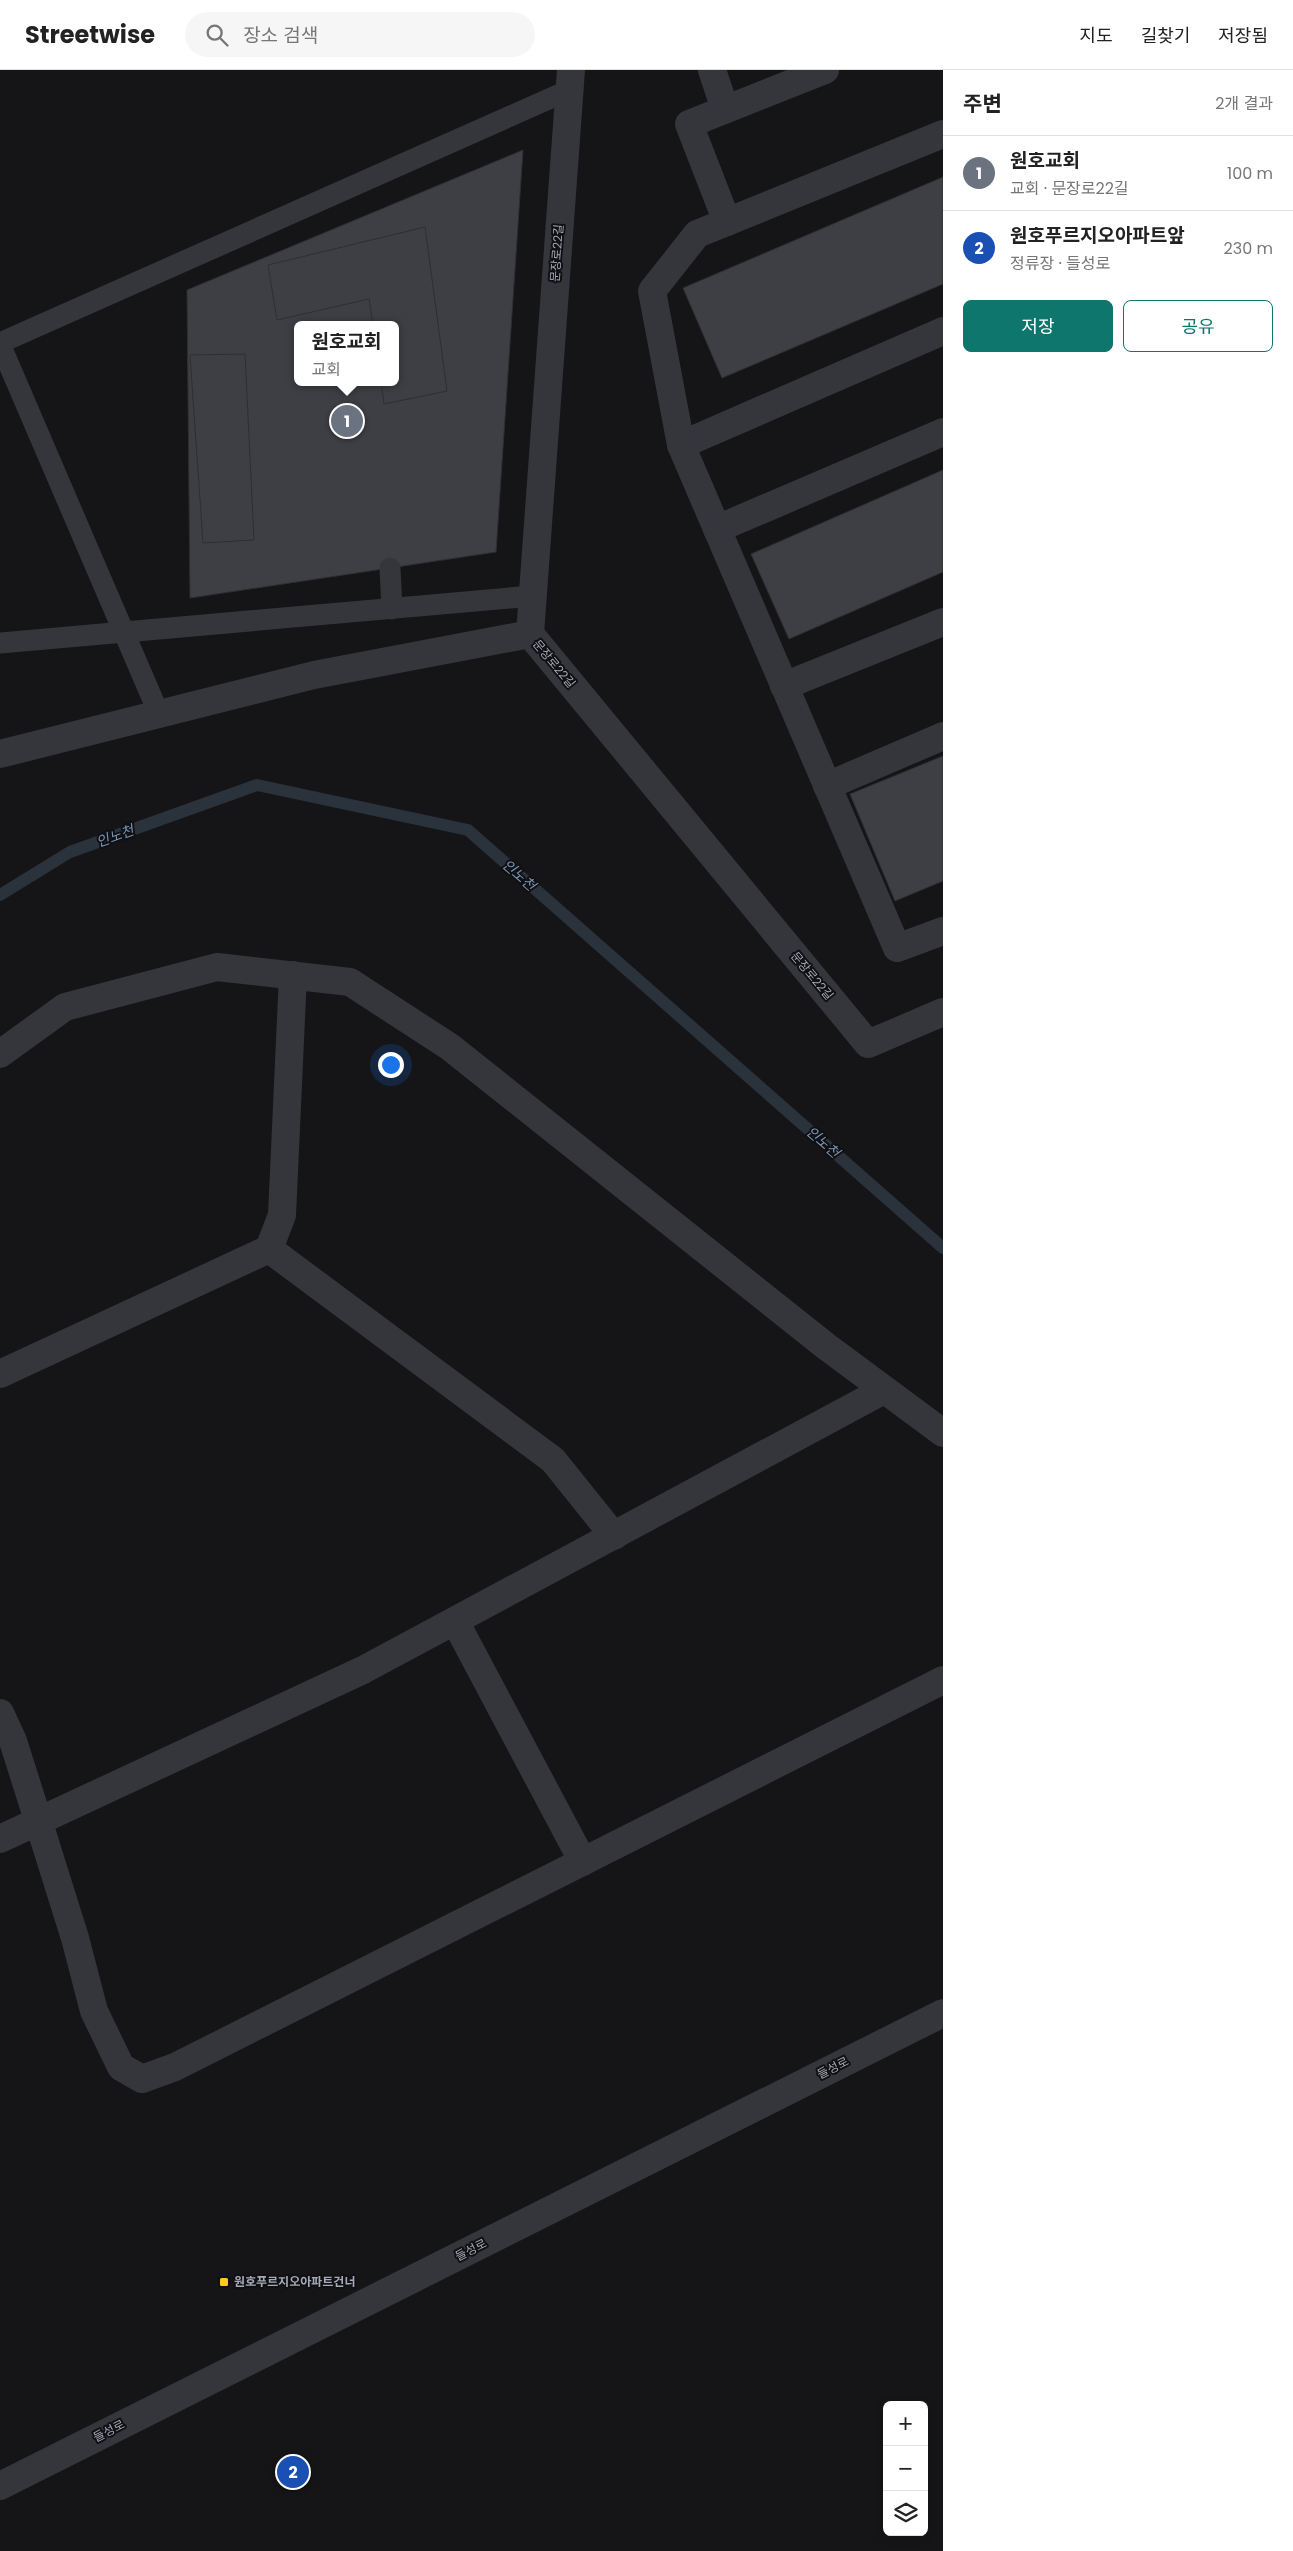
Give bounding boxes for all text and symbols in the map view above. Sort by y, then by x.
search box [185,12,535,57]
text: Streetwise [25,18,155,51]
icon: search [203,21,231,49]
text: 장소 검색 [243,22,318,49]
text: 지도 [1080,23,1113,48]
text: 길찾기 [1141,23,1190,48]
text: 저장됨 [1218,23,1268,48]
text: 주변 [963,89,1002,118]
text: 2개 결과 [1215,92,1273,115]
text: 원호교회 [1010,147,1080,174]
text: 1 [976,162,982,185]
text: 100 m [1227,162,1273,185]
text: 교회 · 문장로22길 [1010,177,1129,200]
text: 원호푸르지오아파트앞 [1010,222,1185,249]
street label: 문장로22길 [546,223,567,282]
text: 2 [974,237,984,260]
text: 230 m [1224,237,1273,260]
text: 정류장 · 들성로 [1010,252,1110,275]
button: 저장 [963,300,1113,352]
button: 공유 [1123,300,1273,352]
popup [294,321,399,386]
text: 원호교회 [312,328,381,355]
text: 교회 [312,358,341,381]
pin: 1 [331,402,363,440]
street label: 문장로22길 [529,636,580,691]
water label: 인노천 [93,820,138,852]
water label: 인노천 [498,855,541,896]
street label: 문장로22길 [787,948,838,1003]
your location [378,1052,404,1078]
water label: 인노천 [802,1122,845,1163]
street label: 들성로 [814,2052,851,2083]
street label: 들성로 [452,2234,489,2265]
place label: 원호푸르지오아파트건너 [234,2273,355,2290]
marker: 원호푸르지오아파트건너 [218,2276,230,2288]
map controls [883,2401,928,2536]
button: + [883,2401,928,2446]
street label: 들성로 [90,2415,127,2446]
button: − [883,2446,928,2491]
pin: 2 [277,2453,309,2491]
button: layers [883,2491,928,2536]

